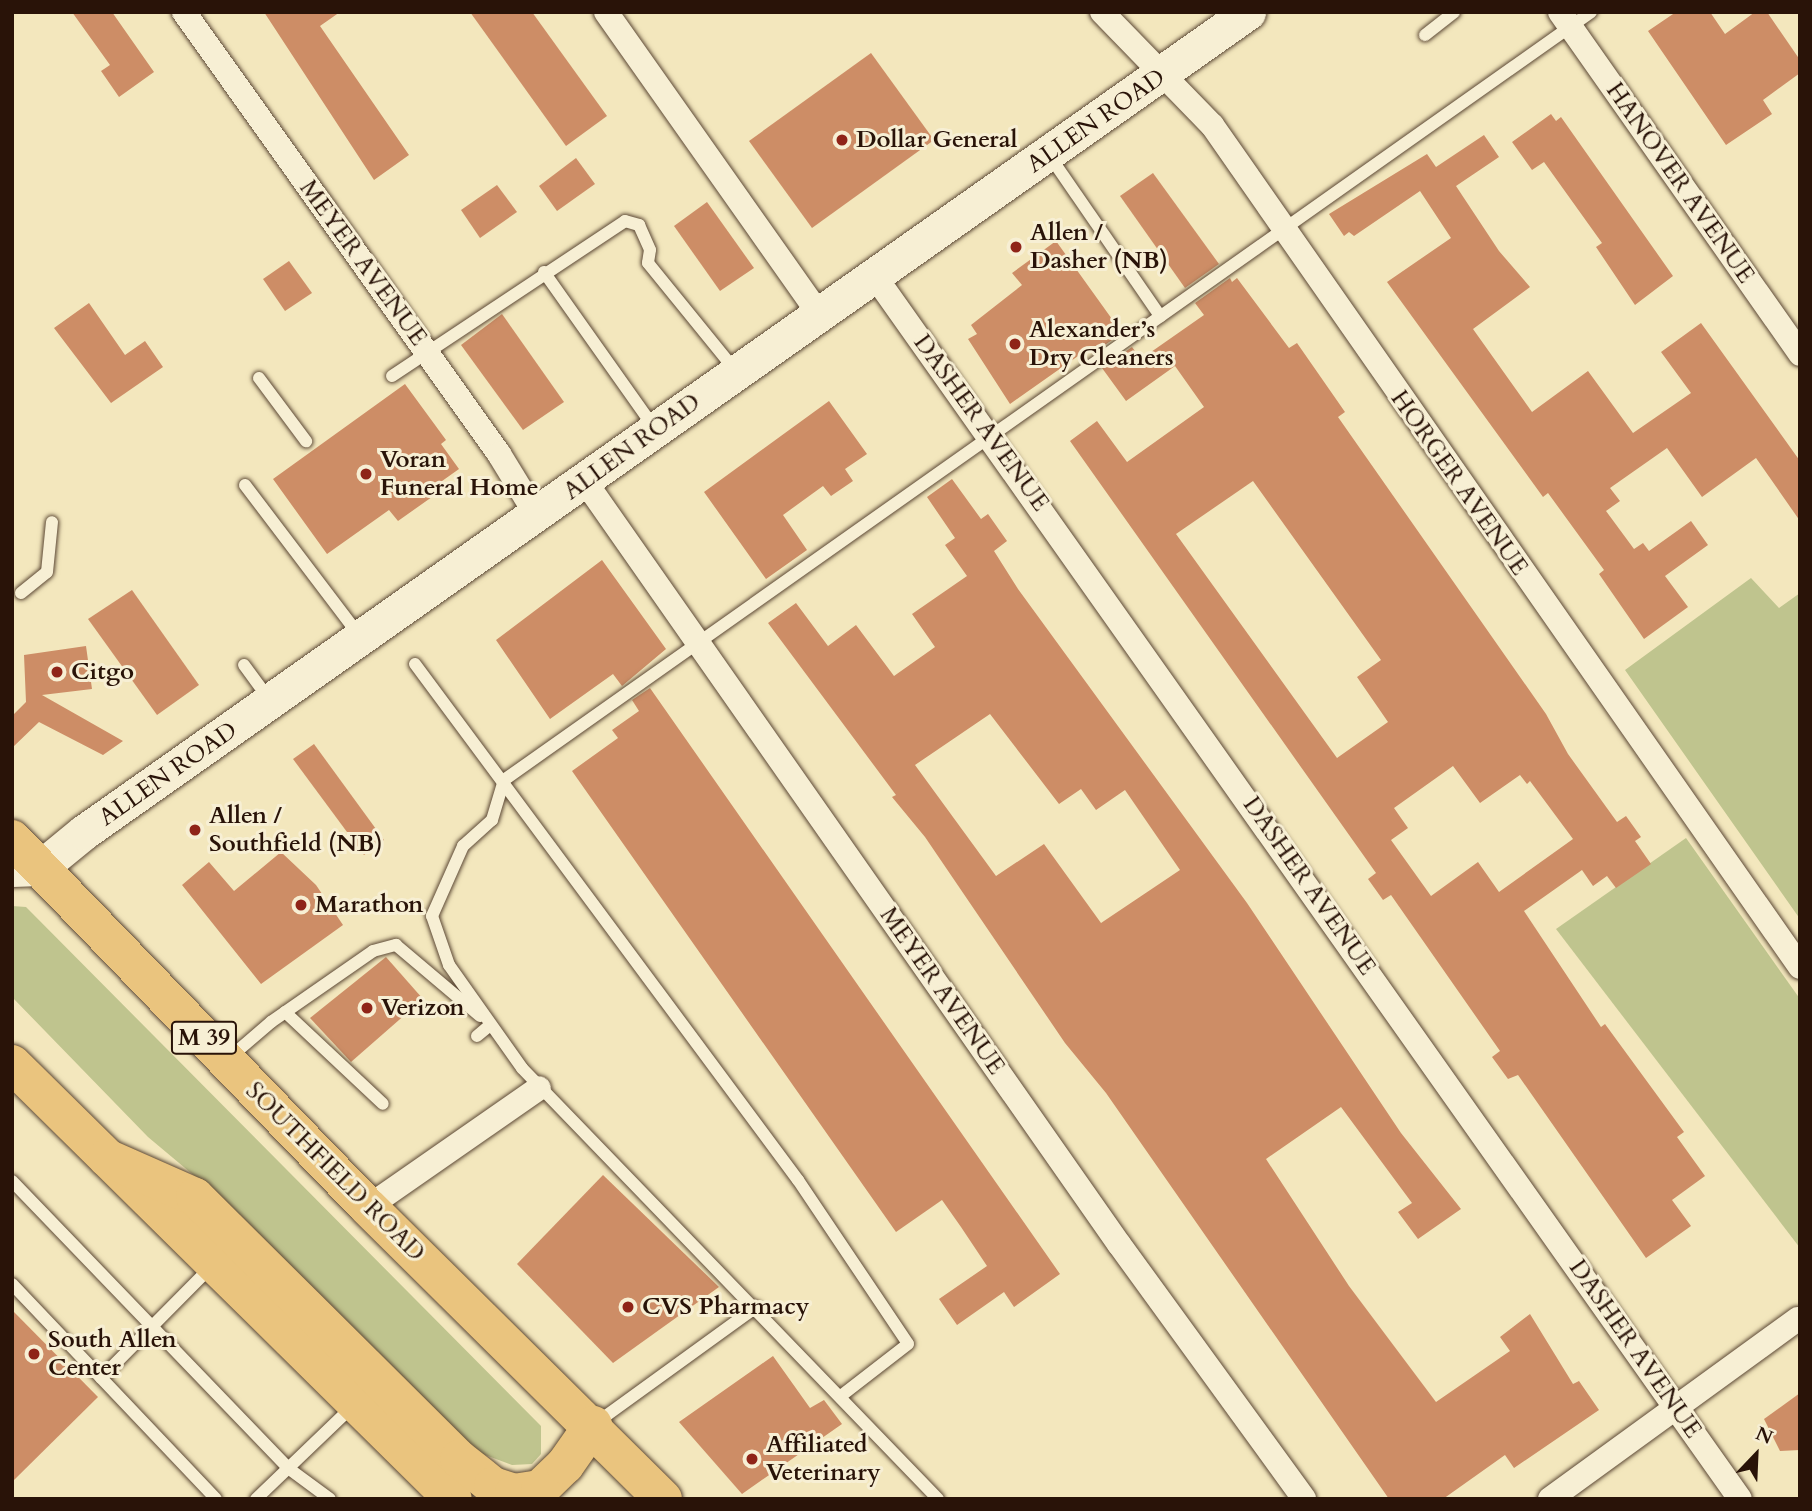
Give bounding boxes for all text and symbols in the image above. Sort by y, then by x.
street label: ALLEN ROAD [1021,63,1171,179]
street label: HANOVER AVENUE [1600,77,1760,289]
place label: Dollar General [856,126,1018,154]
marker: Dollar General [834,132,850,148]
street label: MEYER AVENUE [293,175,433,351]
place label: Allen / Dasher (NB) [1030,219,1168,275]
marker: Allen / Dasher (NB) [1008,239,1024,255]
place label: Alexander’s Dry Cleaners [1029,316,1174,372]
street label: DASHER AVENUE [907,329,1055,517]
marker: Alexander’s Dry Cleaners [1007,336,1023,352]
street label: HORGER AVENUE [1384,385,1534,581]
street label: ALLEN ROAD [558,388,706,506]
place label: Voran Funeral Home [380,446,539,502]
marker: Voran Funeral Home [358,466,374,482]
place label: Citgo [71,658,134,686]
marker: Citgo [49,664,65,680]
street label: ALLEN ROAD [93,716,243,832]
street label: DASHER AVENUE [1237,791,1381,981]
place label: Allen / Southfield (NB) [209,802,383,858]
marker: Allen / Southfield (NB) [187,822,203,838]
place label: Marathon [315,891,423,919]
marker: Marathon [293,897,309,913]
street label: MEYER AVENUE [874,902,1010,1080]
place label: Verizon [381,994,465,1022]
marker: Verizon [359,1000,375,1016]
road number: M 39 [171,1018,237,1058]
street label: SOUTHFIELD ROAD [240,1077,430,1267]
street label: DASHER AVENUE [1563,1254,1707,1444]
place label: CVS Pharmacy [642,1293,809,1321]
marker: CVS Pharmacy [620,1299,636,1315]
place label: South Allen Center [48,1326,177,1382]
marker: South Allen Center [26,1346,42,1362]
north arrow [1721,1420,1791,1490]
text: N [1752,1420,1777,1451]
place label: Affiliated Veterinary [766,1431,881,1487]
marker: Affiliated Veterinary [744,1451,760,1467]

